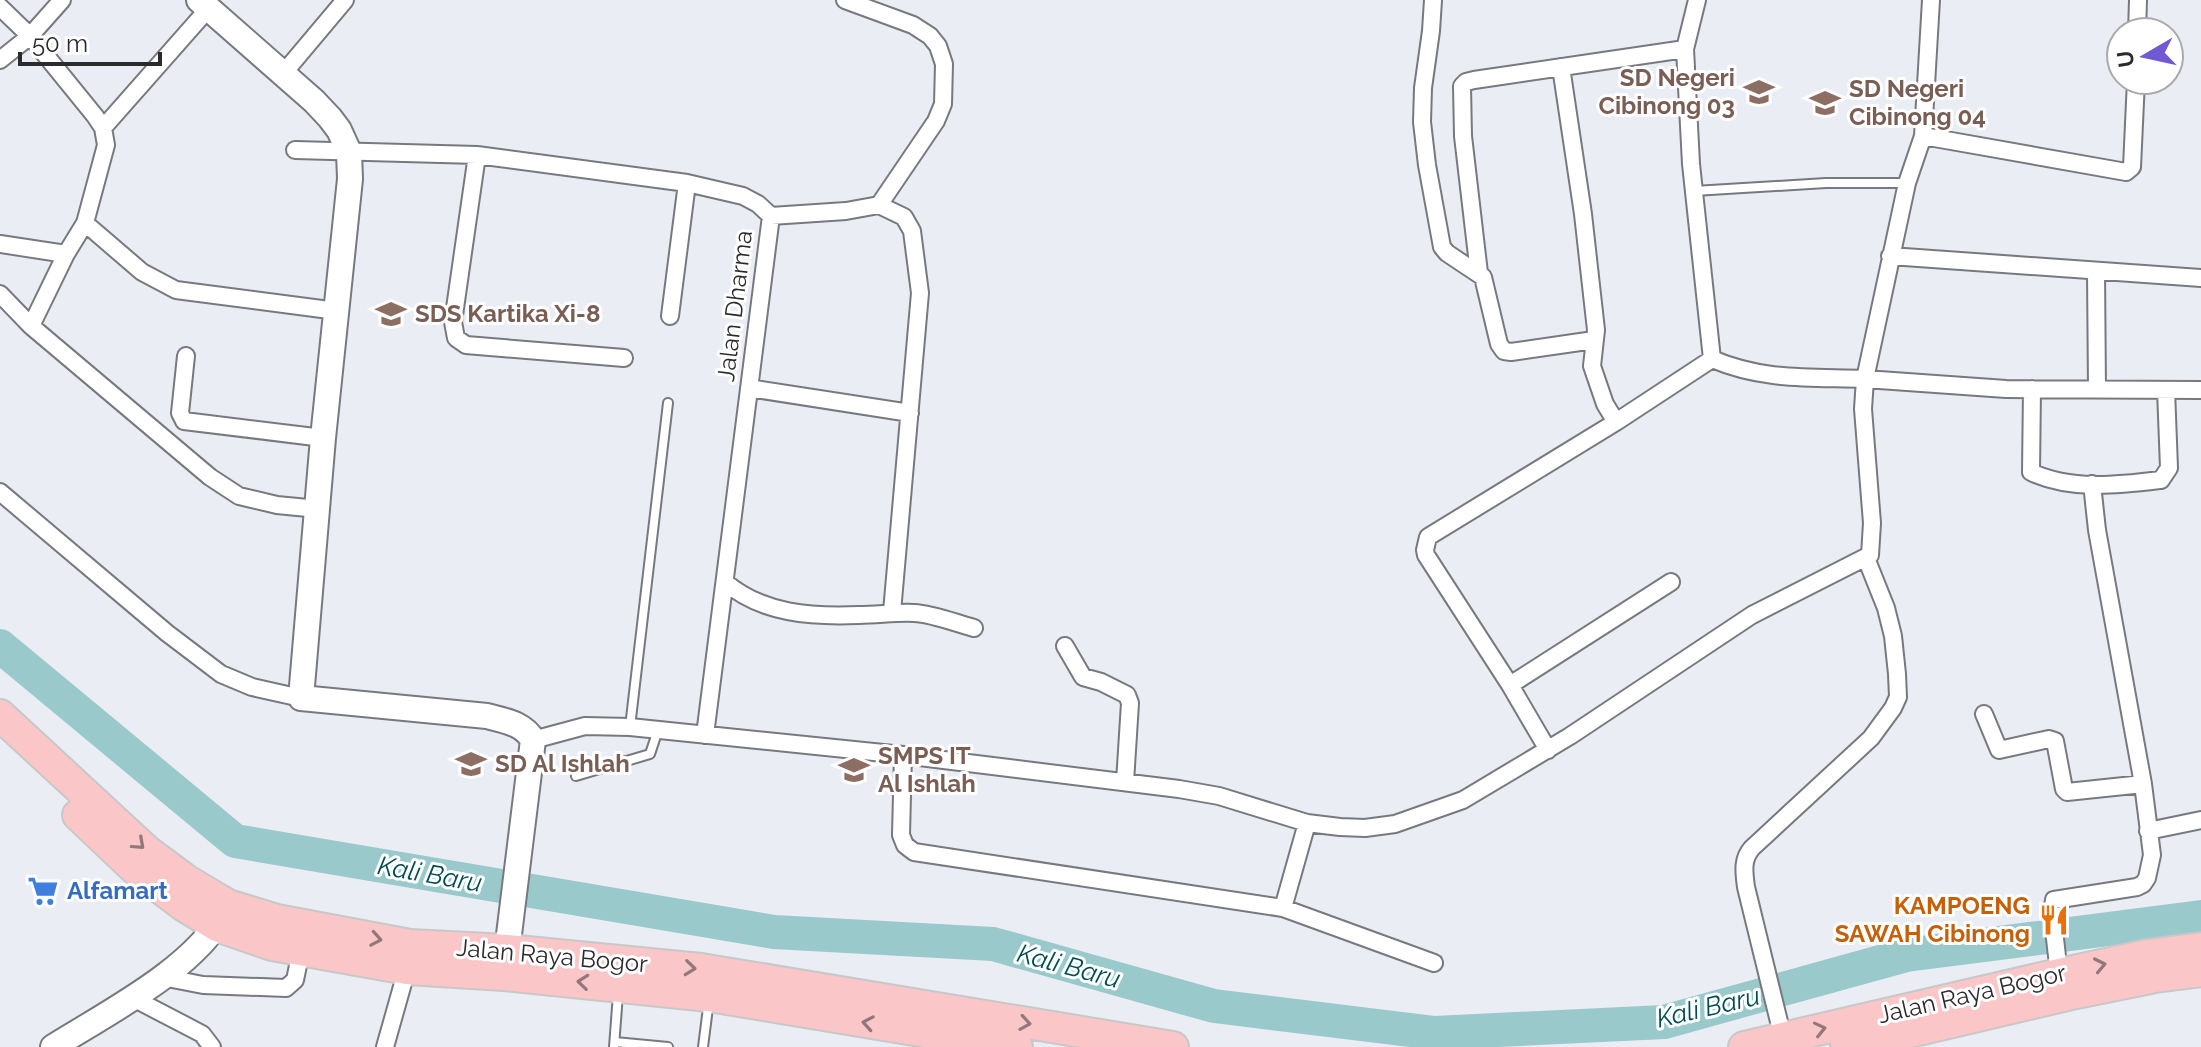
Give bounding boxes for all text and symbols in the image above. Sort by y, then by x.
scale bar [20,16,160,66]
north arrow [2105,16,2185,96]
text: 50 m [32,29,88,58]
text: U [2111,49,2139,69]
place label: SD Negeri Cibinong 03 [1598,63,1735,120]
place label: SD Negeri Cibinong 04 [1849,74,1986,131]
school or university icon: SD Negeri Cibinong 03 [1742,75,1776,109]
school or university icon: SD Negeri Cibinong 04 [1808,86,1842,120]
street label: Jalan Dharma [711,229,758,383]
school or university icon: SDS Kartika Xi-8 [374,297,408,331]
place label: SDS Kartika Xi-8 [415,299,600,328]
place label: SMPS IT Al Ishlah [878,741,976,798]
school or university icon: SD Al Ishlah [454,747,488,781]
place label: SD Al Ishlah [495,749,630,778]
school or university icon: SMPS IT Al Ishlah [837,753,871,787]
one-way arrow [130,834,145,848]
water label: Kali Baru [375,850,485,898]
supermarket icon: Alfamart [26,874,60,908]
place label: Alfamart [67,876,168,905]
place label: KAMPOENG SAWAH Cibinong [1835,891,2030,948]
restaurant icon: KAMPOENG SAWAH Cibinong [2037,903,2071,937]
one-way arrow [369,930,383,947]
street label: Jalan Raya Bogor [455,933,650,978]
water label: Kali Baru [1014,938,1124,994]
one-way arrow [2093,957,2107,974]
street label: Jalan Raya Bogor [1875,958,2069,1029]
one-way arrow [684,959,697,976]
one-way arrow [576,974,589,991]
water label: Kali Baru [1653,980,1763,1033]
one-way arrow [1018,1013,1032,1030]
one-way arrow [861,1015,875,1032]
one-way arrow [1812,1021,1826,1038]

